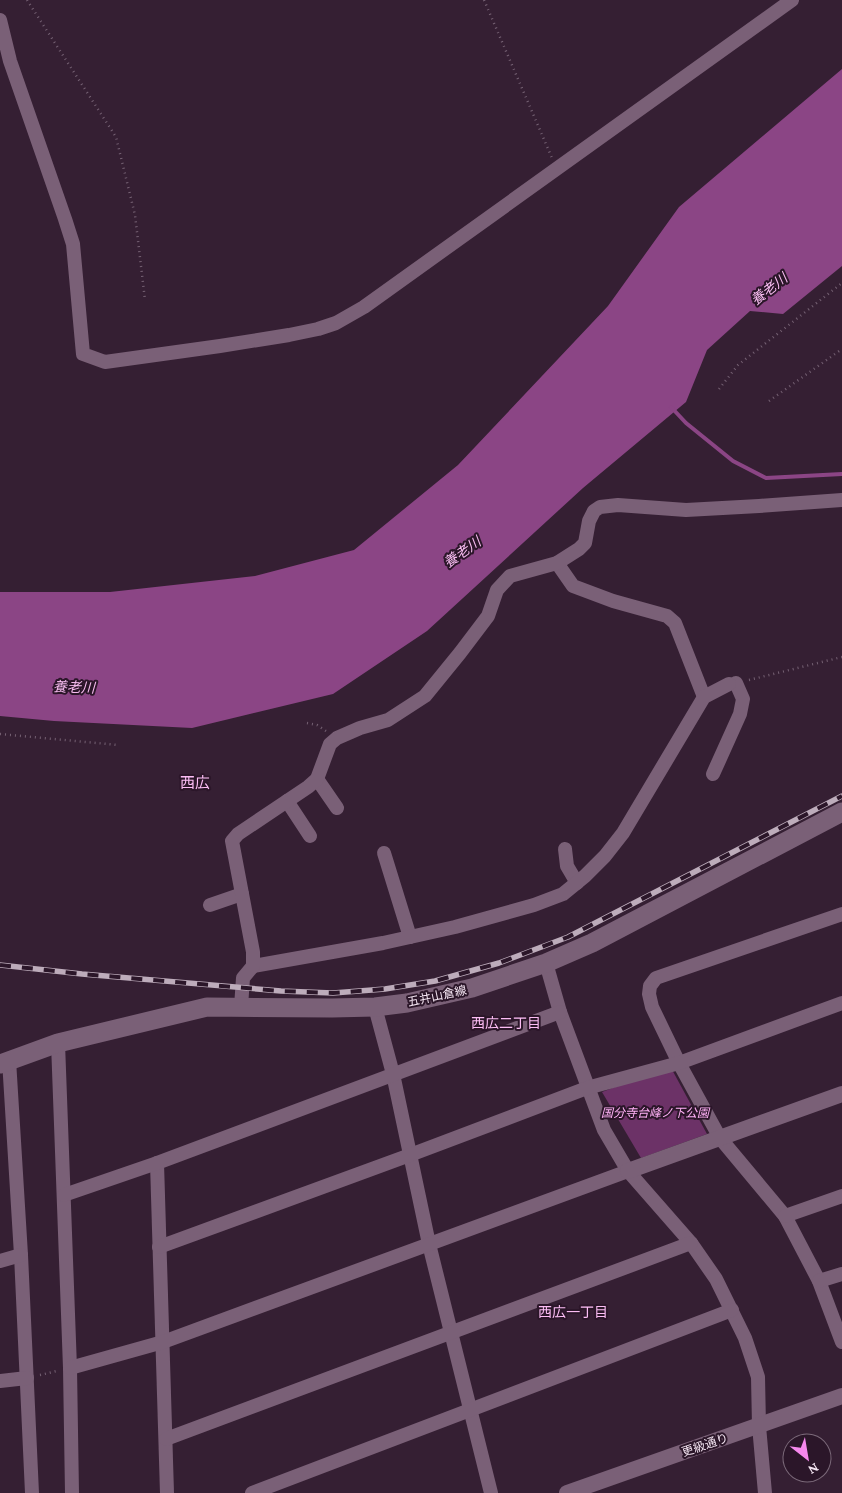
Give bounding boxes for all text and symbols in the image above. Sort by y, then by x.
water label: 養老川 [748,269,792,308]
water label: 養老川 [440,532,485,571]
water label: 養老川 [53,678,97,696]
district label: 西広 [180,775,210,791]
street label: 五井山倉線 [406,983,468,1009]
district label: 西広二丁目 [471,1015,541,1031]
park label: 国分寺台峰ノ下公園 [601,1106,711,1120]
district label: 西広一丁目 [538,1304,608,1320]
street label: 更級通り [680,1431,730,1459]
north arrow [782,1433,832,1483]
text: N [805,1460,822,1479]

